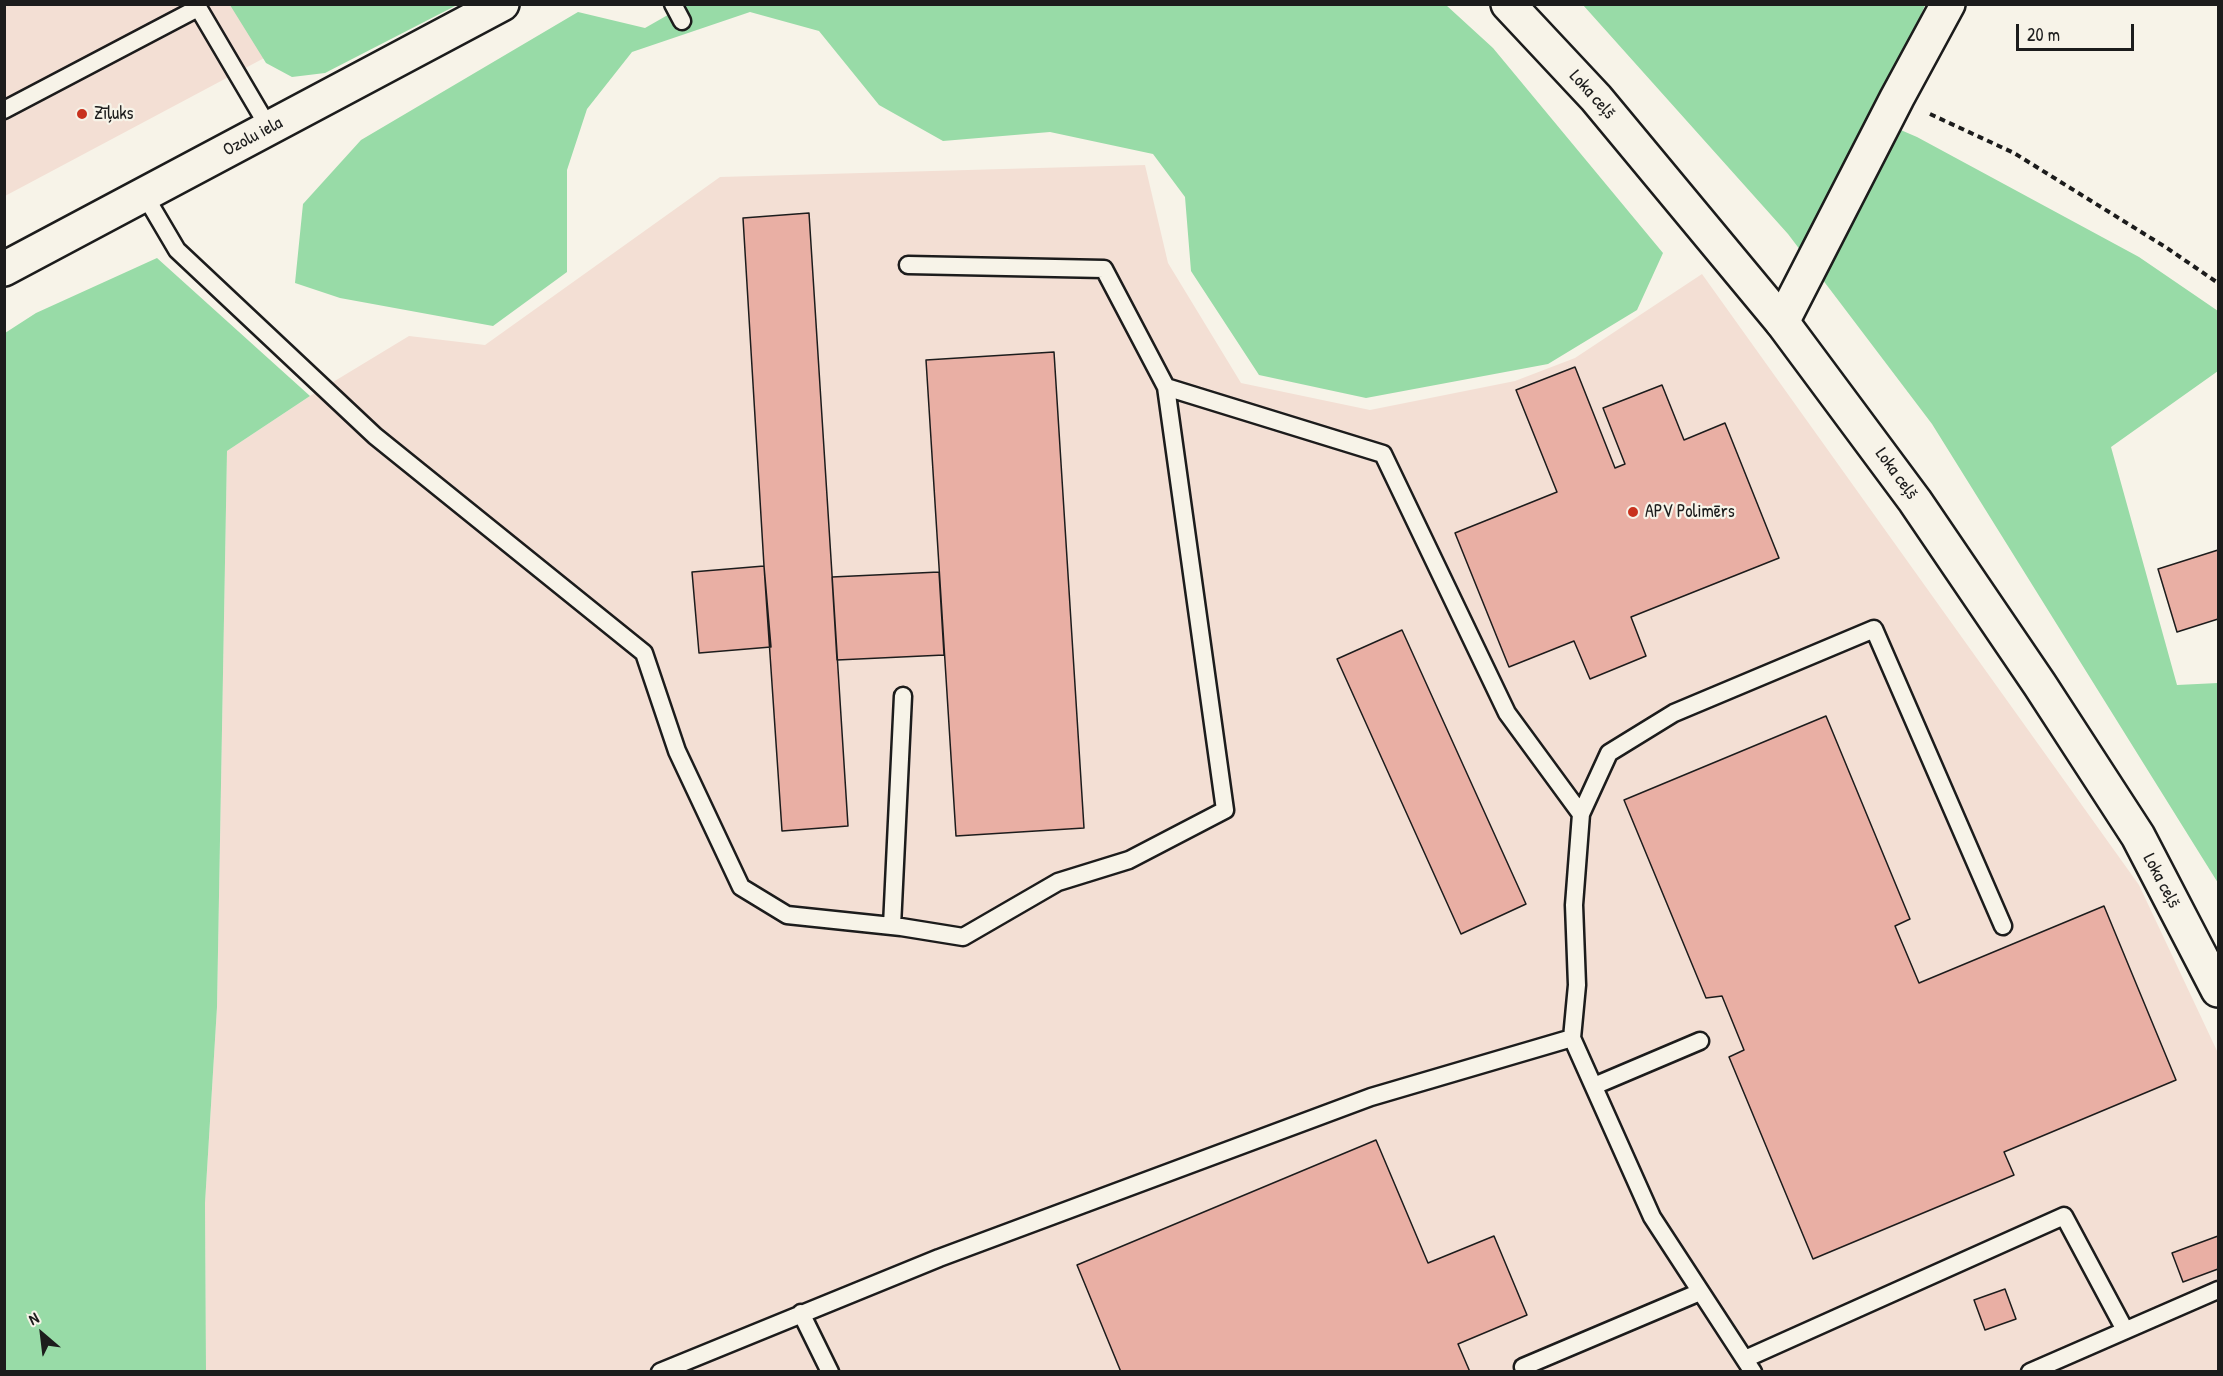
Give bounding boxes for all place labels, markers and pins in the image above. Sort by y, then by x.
place label: Zīļuks [94,103,134,125]
marker: Zīļuks [75,107,89,121]
place label: APV Polimērs [1645,501,1735,523]
marker: APV Polimērs [1626,505,1640,519]

